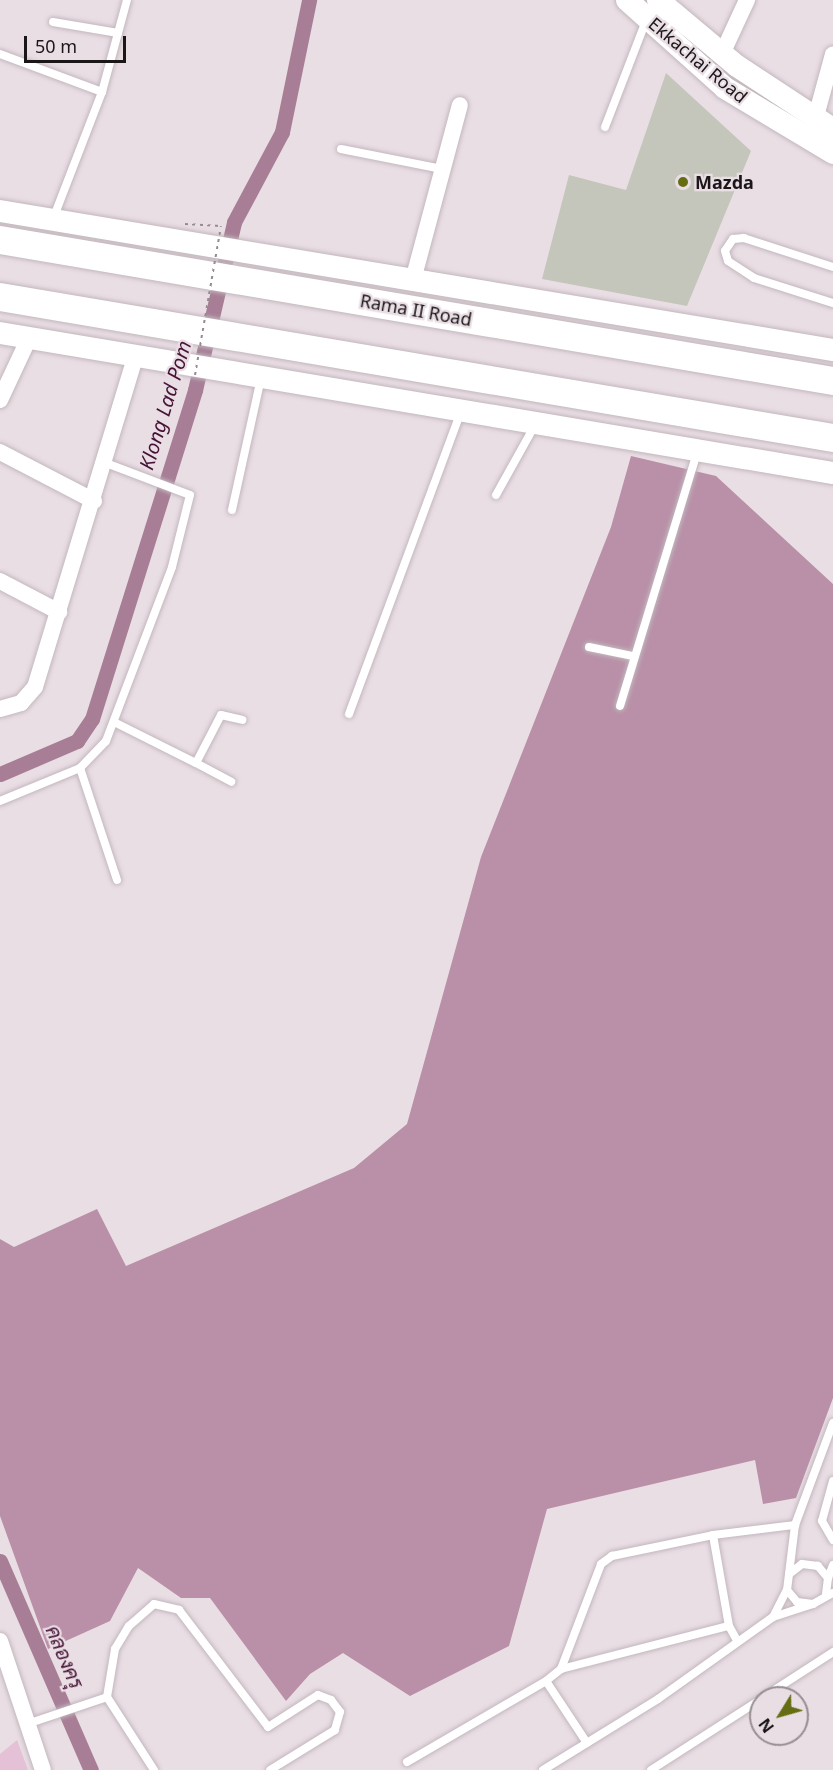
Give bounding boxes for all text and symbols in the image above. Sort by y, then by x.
street label: Ekkachai Road [644,13,752,107]
scale bar [27,24,129,62]
text: 50 m [35,34,77,58]
place label: Mazda [695,171,754,193]
marker: Mazda [676,175,690,189]
street label: Rama II Road [358,290,474,330]
water label: Klong Lad Pom [134,338,196,472]
water label: คลองครุ [41,1622,89,1692]
north arrow [749,1686,809,1746]
text: N [754,1714,779,1737]

